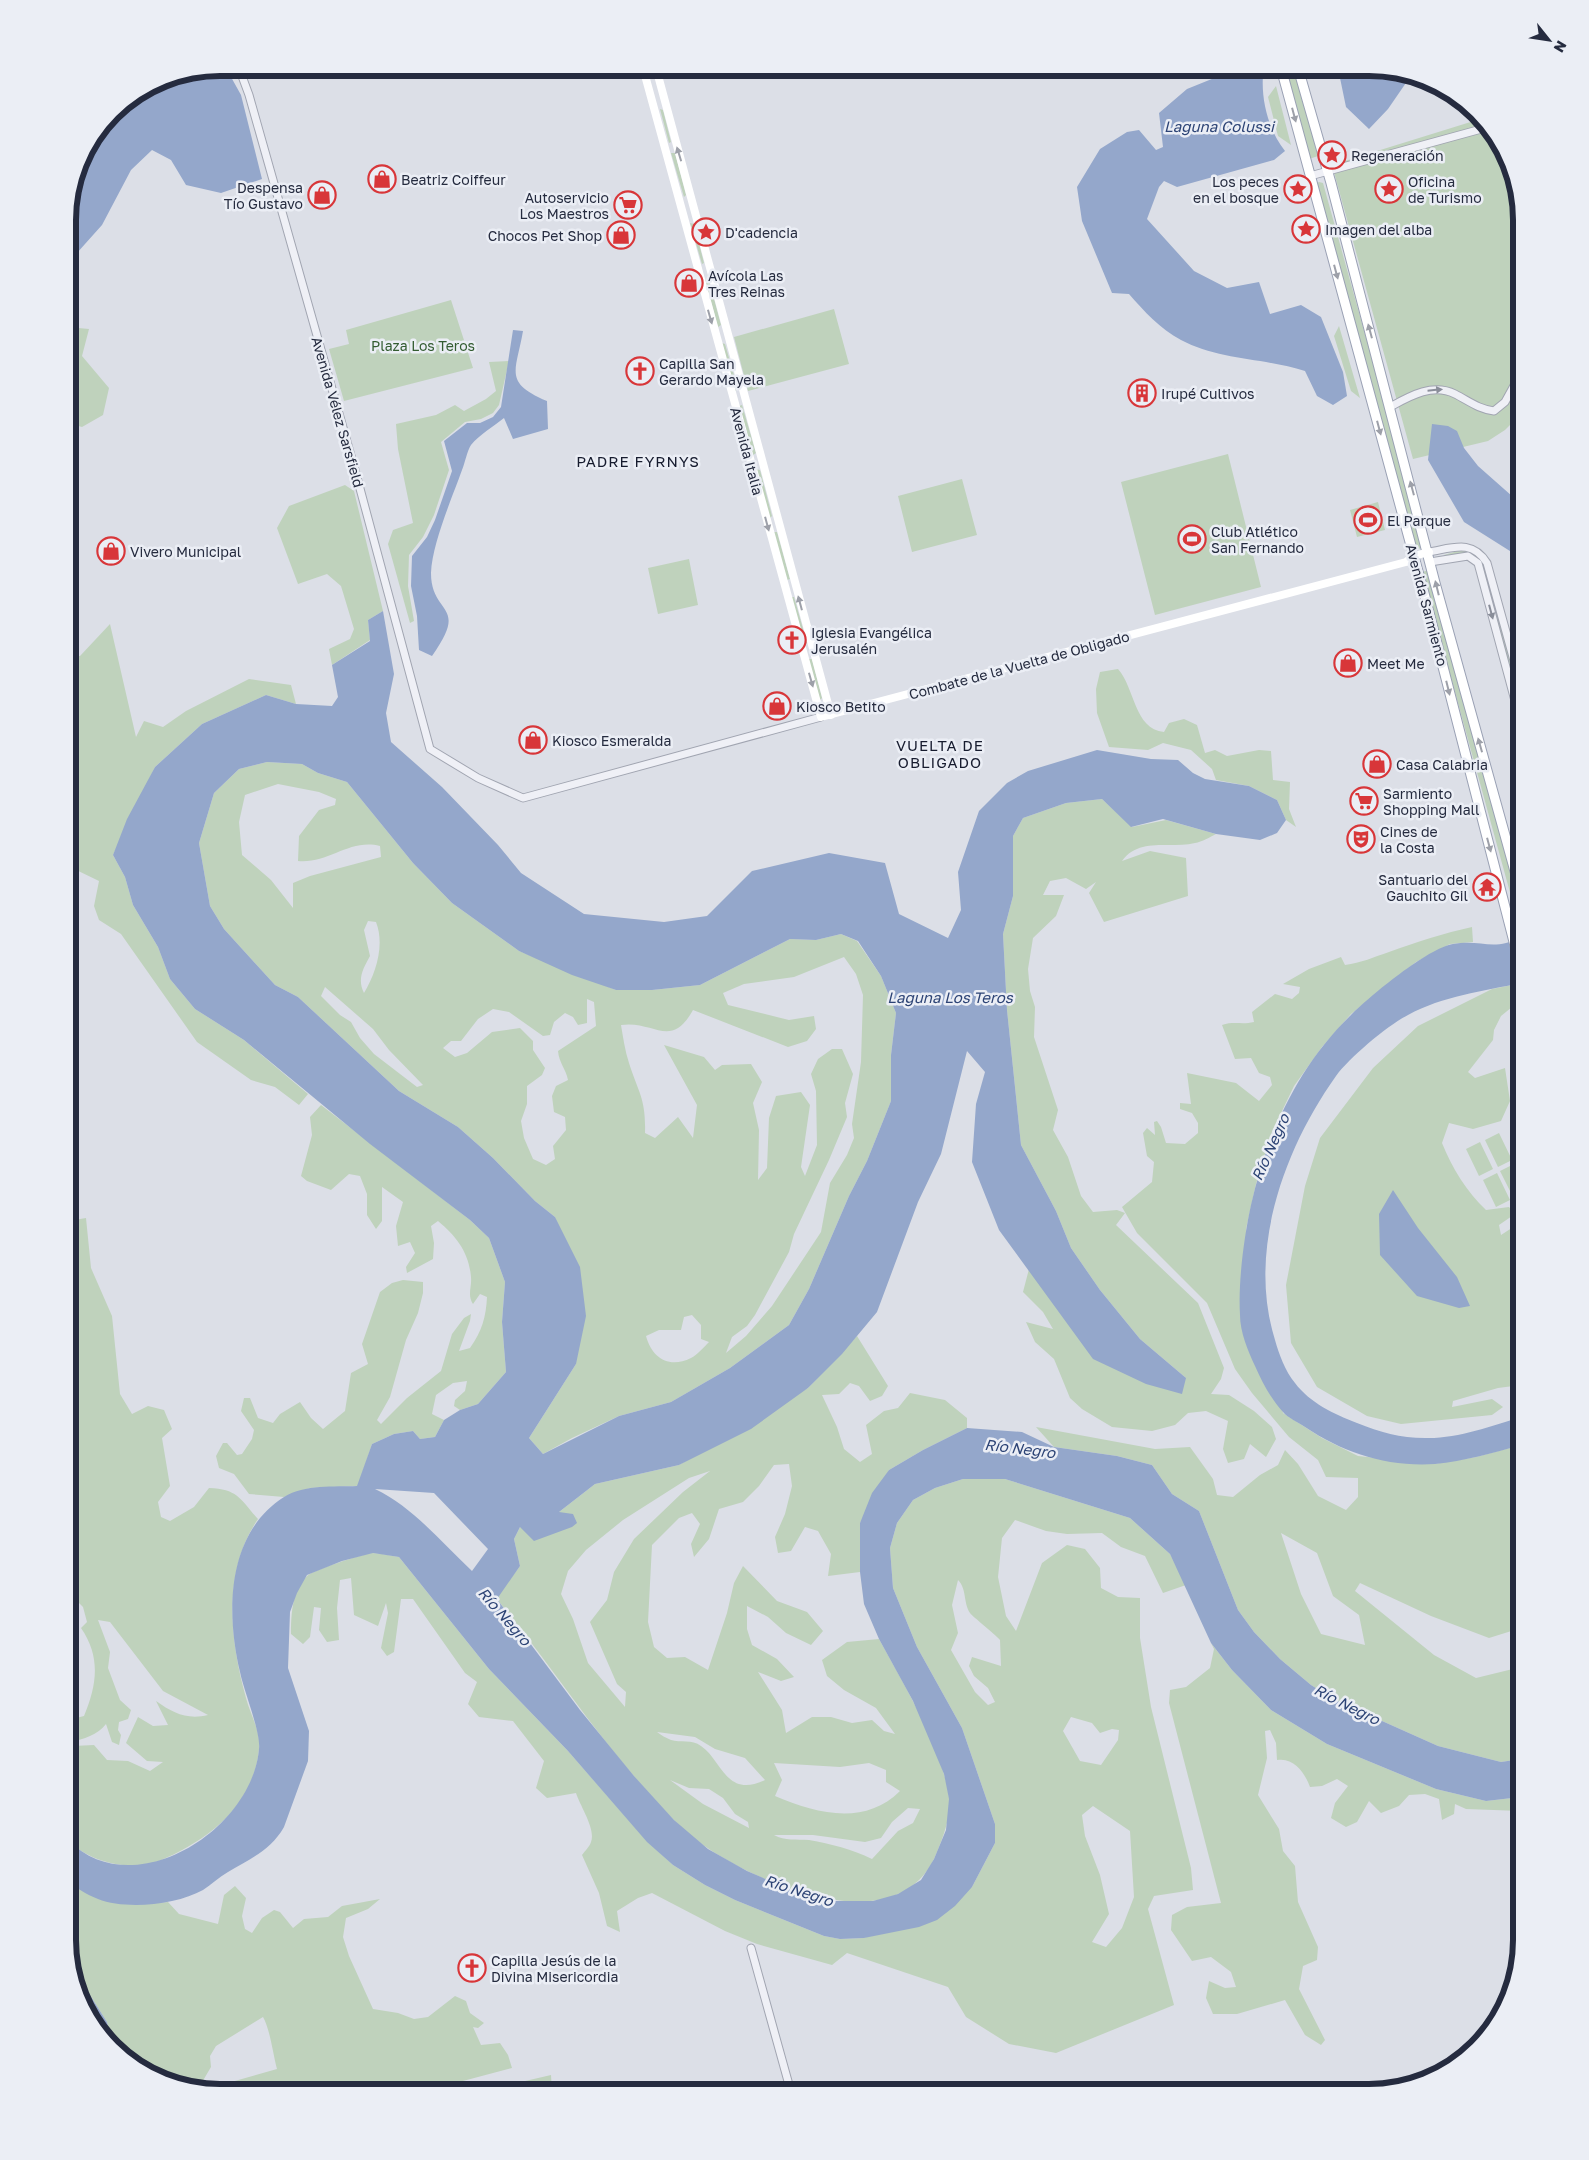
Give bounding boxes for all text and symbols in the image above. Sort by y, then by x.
north arrow [1524,15,1574,65]
text: N [1551,38,1571,56]
one-way arrow [1290,107,1298,122]
water label: Laguna Colussi [1164,117,1276,136]
place icon: Regeneración [1317,140,1347,170]
one-way arrow [675,147,683,162]
place label: Regeneración [1351,147,1444,164]
shop icon: Beatriz Coiffeur [367,164,397,194]
place label: Beatriz Coiffeur [401,171,506,188]
place label: Los peces en el bosque [1193,173,1279,206]
place label: Oficina de Turismo [1408,173,1482,206]
place icon: Los peces en el bosque [1283,174,1313,204]
place icon: Oficina de Turismo [1374,174,1404,204]
place label: Despensa Tío Gustavo [224,179,303,212]
shop icon: Despensa Tío Gustavo [307,180,337,210]
place label: Autoservicio Los Maestros [520,189,609,222]
supermarket icon: Autoservicio Los Maestros [613,190,643,220]
place icon: Imagen del alba [1291,214,1321,244]
place icon: D'cadencia [691,217,721,247]
shop icon: Chocos Pet Shop [606,220,636,250]
place label: Imagen del alba [1325,221,1432,238]
place label: D'cadencia [725,224,798,241]
place label: Chocos Pet Shop [488,227,602,244]
one-way arrow [1333,264,1341,279]
place label: Avícola Las Tres Reinas [708,267,785,300]
shop icon: Avícola Las Tres Reinas [674,268,704,298]
one-way arrow [707,309,715,324]
one-way arrow [1366,324,1374,339]
street label: Avenida Vélez Sarsfield [308,335,368,489]
park label: Plaza Los Teros [371,337,475,354]
place label: Capilla San Gerardo Mayela [659,355,764,388]
church icon: Capilla San Gerardo Mayela [625,356,655,386]
building icon: Irupé Cultivos [1127,378,1157,408]
place label: Irupé Cultivos [1161,385,1254,402]
one-way arrow [1427,386,1443,394]
street label: Avenida Italia [727,405,767,497]
one-way arrow [1376,421,1384,436]
district label: PADRE FYRNYS [576,452,700,470]
one-way arrow [1407,481,1415,496]
sports icon: El Parque [1353,505,1383,535]
place label: El Parque [1387,512,1451,529]
one-way arrow [763,516,771,532]
place label: Club Atlético San Fernando [1211,523,1304,556]
sports icon: Club Atlético San Fernando [1177,524,1207,554]
shop icon: Vivero Municipal [96,536,126,566]
street label: Avenida Sarmiento [1403,542,1451,668]
place label: Vivero Municipal [130,543,241,560]
one-way arrow [1433,581,1441,596]
one-way arrow [796,596,804,611]
one-way arrow [1488,605,1496,620]
place label: Iglesia Evangélica Jerusalén [811,624,932,657]
church icon: Iglesia Evangélica Jerusalén [777,625,807,655]
street label: Combate de la Vuelta de Obligado [907,627,1131,703]
shop icon: Meet Me [1333,648,1363,678]
place label: Meet Me [1367,655,1425,672]
one-way arrow [807,673,815,688]
one-way arrow [1444,680,1452,696]
shop icon: Kiosco Betito [762,691,792,721]
place label: Kiosco Betito [796,698,886,715]
shop icon: Kiosco Esmeralda [518,725,548,755]
place label: Kiosco Esmeralda [552,732,671,749]
district label: VUELTA DE OBLIGADO [896,736,984,771]
one-way arrow [1476,737,1484,752]
shop icon: Casa Calabria [1362,749,1392,779]
place label: Casa Calabria [1396,756,1488,773]
place label: Sarmiento Shopping Mall [1383,785,1480,818]
supermarket icon: Sarmiento Shopping Mall [1349,786,1379,816]
place label: Cines de la Costa [1380,823,1438,856]
theatre icon: Cines de la Costa [1346,824,1376,854]
one-way arrow [1485,838,1493,853]
place label: Santuario del Gauchito Gil [1378,871,1468,904]
temple icon: Santuario del Gauchito Gil [1472,872,1502,902]
water label: Laguna Los Teros [887,988,1014,1007]
water label: Río Negro [1247,1110,1294,1183]
water label: Río Negro [984,1435,1057,1462]
water label: Río Negro [474,1583,536,1650]
water label: Río Negro [1311,1680,1384,1729]
water label: Río Negro [762,1870,836,1911]
place label: Capilla Jesús de la Divina Misericordia [491,1952,618,1985]
church icon: Capilla Jesús de la Divina Misericordia [457,1953,487,1983]

